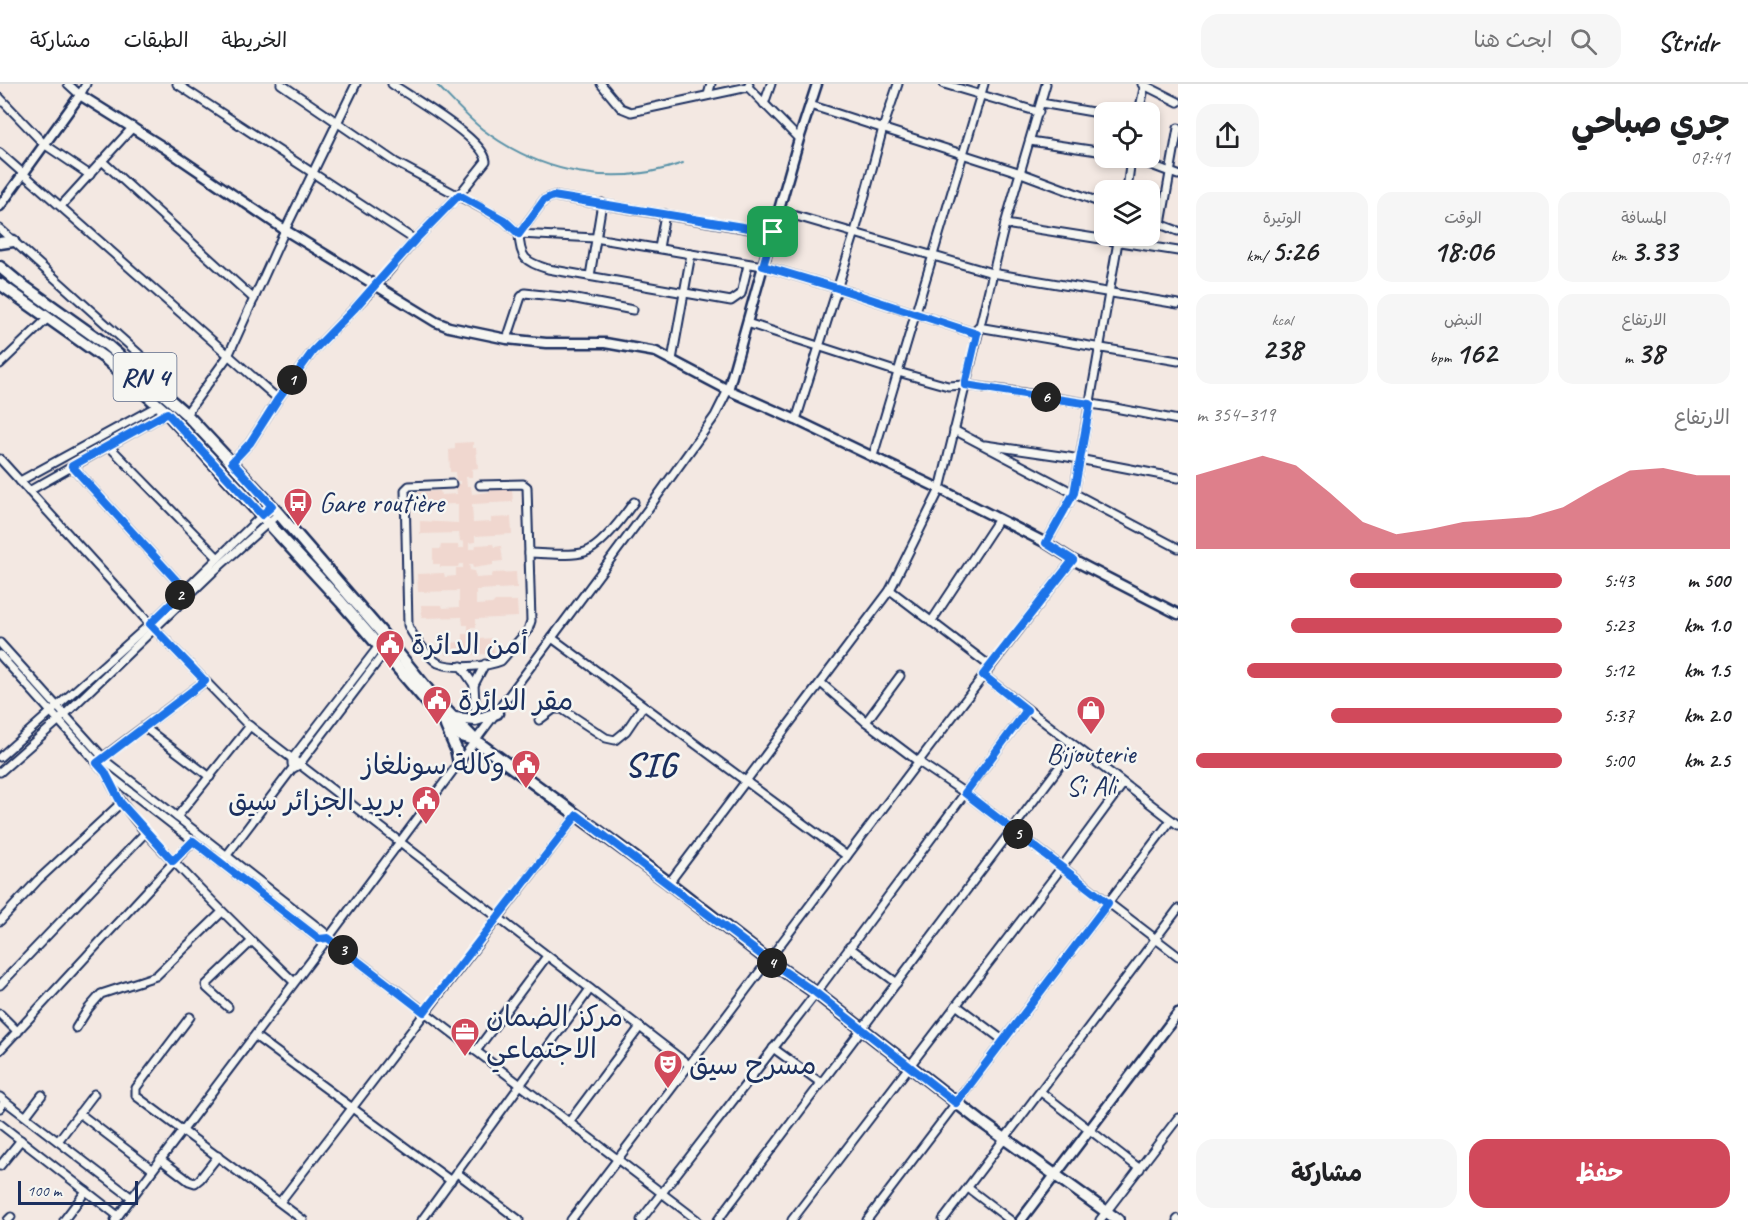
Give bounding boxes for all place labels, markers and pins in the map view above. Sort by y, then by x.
pin [747,206,798,257]
pin: 1 [277,365,307,395]
pin: 6 [1031,382,1061,412]
place label: Gare routière [319,485,446,520]
bus stop icon: Gare routière [282,486,314,528]
pin: 2 [165,580,195,610]
place label: أمن الدائرة [411,627,528,662]
public building icon: أمن الدائرة [374,628,406,670]
place label: مقر الدائرة [458,683,573,718]
public building icon: مقر الدائرة [421,684,453,726]
shop icon: Bijouterie Si Ali [1075,694,1107,736]
place label: Bijouterie Si Ali [1047,736,1137,803]
place label: وكالة سونلغاز [360,747,505,782]
public building icon: وكالة سونلغاز [510,748,542,790]
place label: بريد الجزائر سيق [228,783,405,818]
public building icon: بريد الجزائر سيق [410,784,442,826]
pin: 5 [1003,819,1033,849]
pin: 3 [328,935,358,965]
pin: 4 [757,948,787,978]
place label: مركز الضمان الاجتماعي [486,999,623,1073]
office icon: مركز الضمان الاجتماعي [449,1016,481,1058]
place label: مسرح سيق [689,1047,816,1083]
theatre icon: مسرح سيق [652,1048,684,1090]

